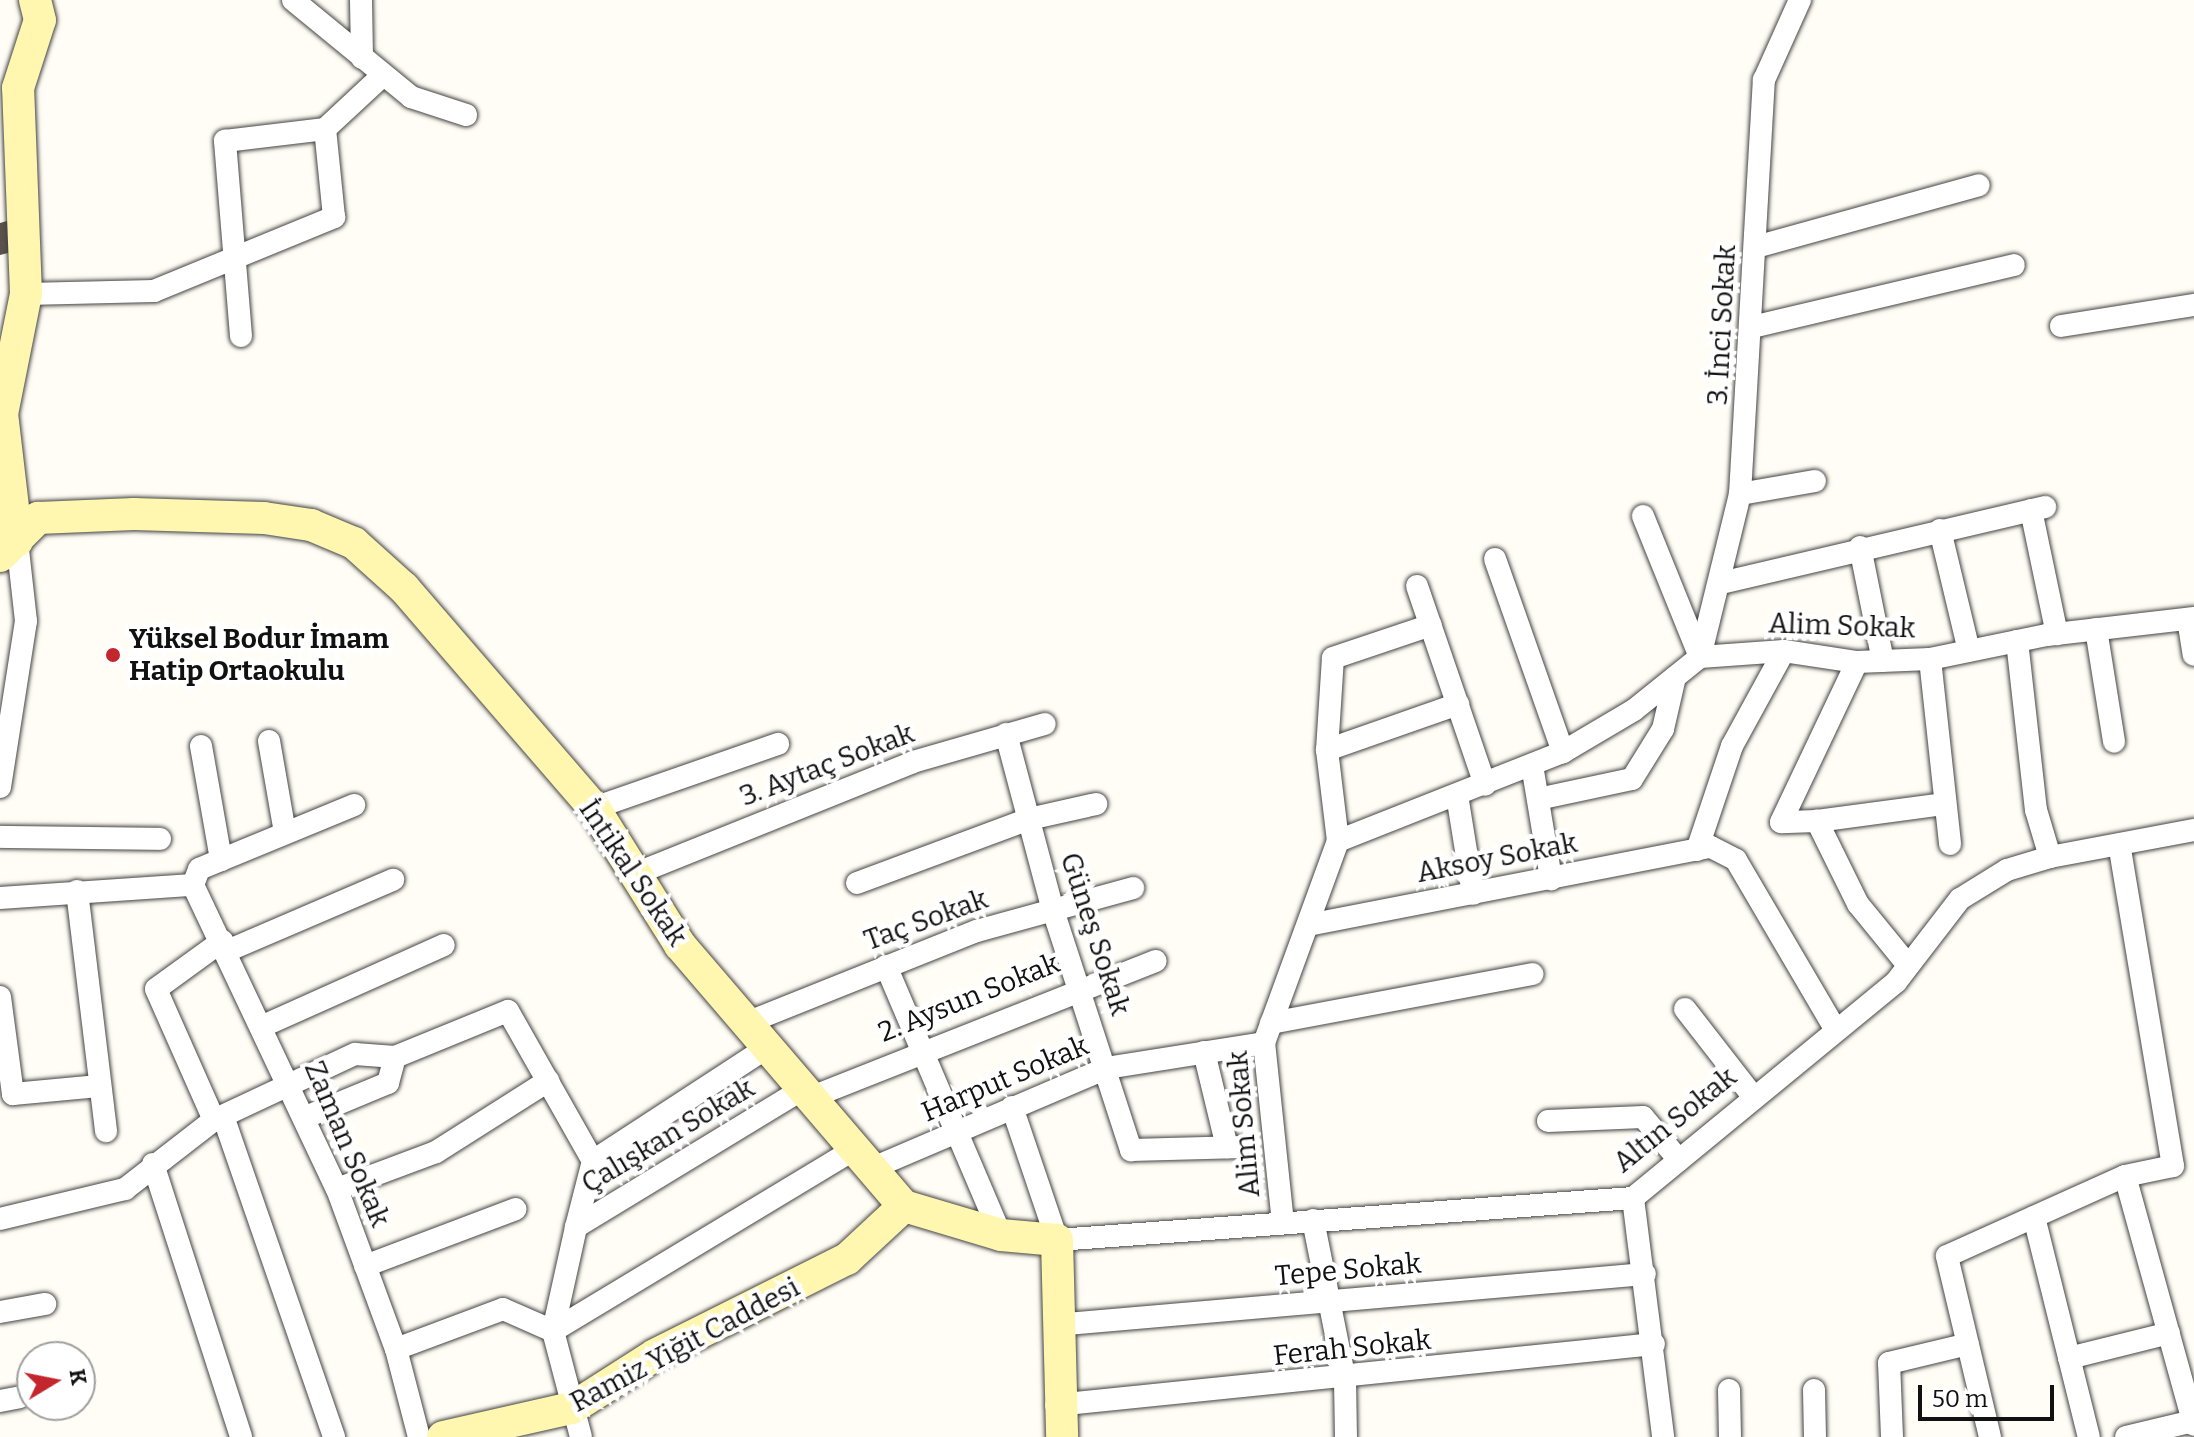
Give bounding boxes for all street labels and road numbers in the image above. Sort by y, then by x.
street label: 3. İnci Sokak [1701,244,1743,406]
street label: Alim Sokak [1768,607,1916,645]
street label: 3. Aytaç Sokak [735,716,919,814]
street label: İntikal Sokak [572,794,694,952]
street label: Aksoy Sokak [1414,826,1580,890]
street label: Güneş Sokak [1053,849,1137,1019]
street label: Taç Sokak [860,882,992,958]
street label: 2. Aysun Sokak [874,946,1064,1050]
street label: Harput Sokak [917,1029,1093,1129]
street label: Alim Sokak [1221,1049,1267,1199]
street label: Zaman Sokak [297,1056,397,1232]
street label: Altın Sokak [1607,1060,1743,1180]
street label: Çalışkan Sokak [576,1071,760,1201]
street label: Tepe Sokak [1273,1247,1423,1293]
street label: Ramiz Yiğit Caddesi [565,1270,805,1420]
street label: Ferah Sokak [1271,1323,1433,1373]

